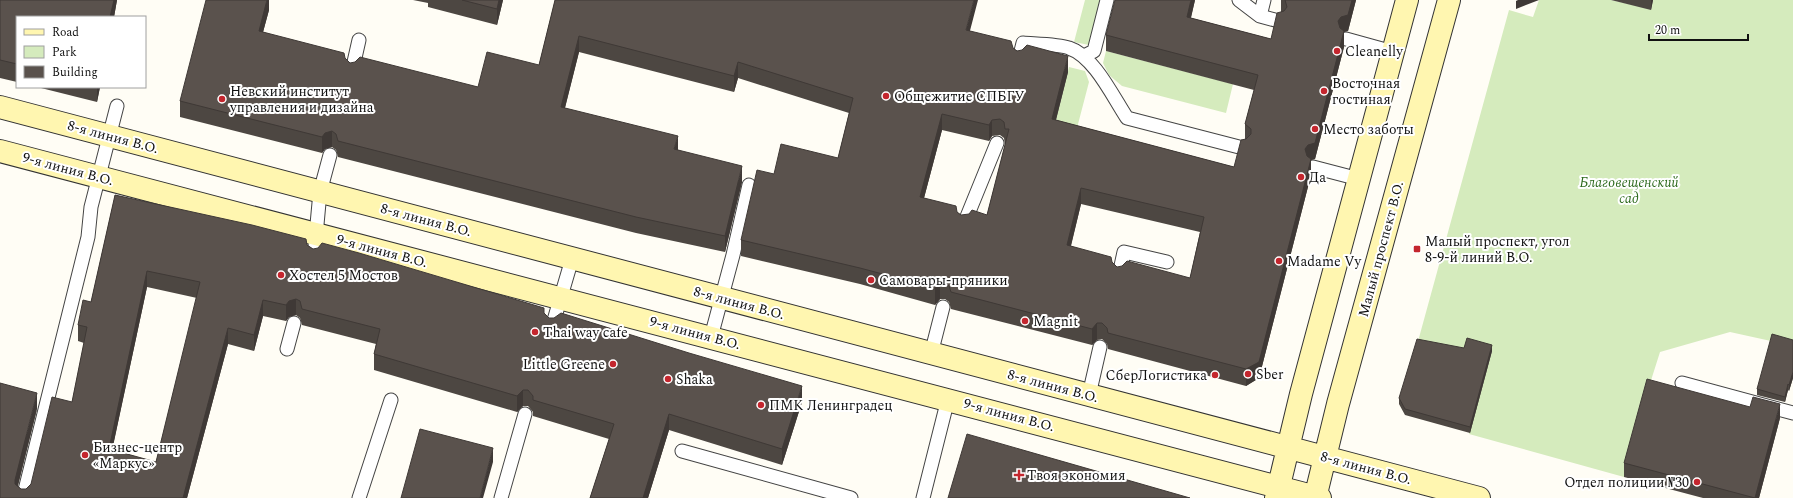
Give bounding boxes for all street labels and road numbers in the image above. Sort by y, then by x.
street label: 8-я линия В.О. [65,115,161,159]
street label: 9-я линия В.О. [20,147,116,191]
street label: Малый проспект В.О. [1353,179,1409,319]
street label: 8-я линия В.О. [378,198,474,242]
street label: 9-я линия В.О. [334,229,430,273]
street label: 8-я линия В.О. [691,281,787,325]
street label: 9-я линия В.О. [647,311,743,355]
street label: 8-я линия В.О. [1005,364,1101,408]
street label: 9-я линия В.О. [961,393,1057,437]
street label: 8-я линия В.О. [1318,446,1414,490]

